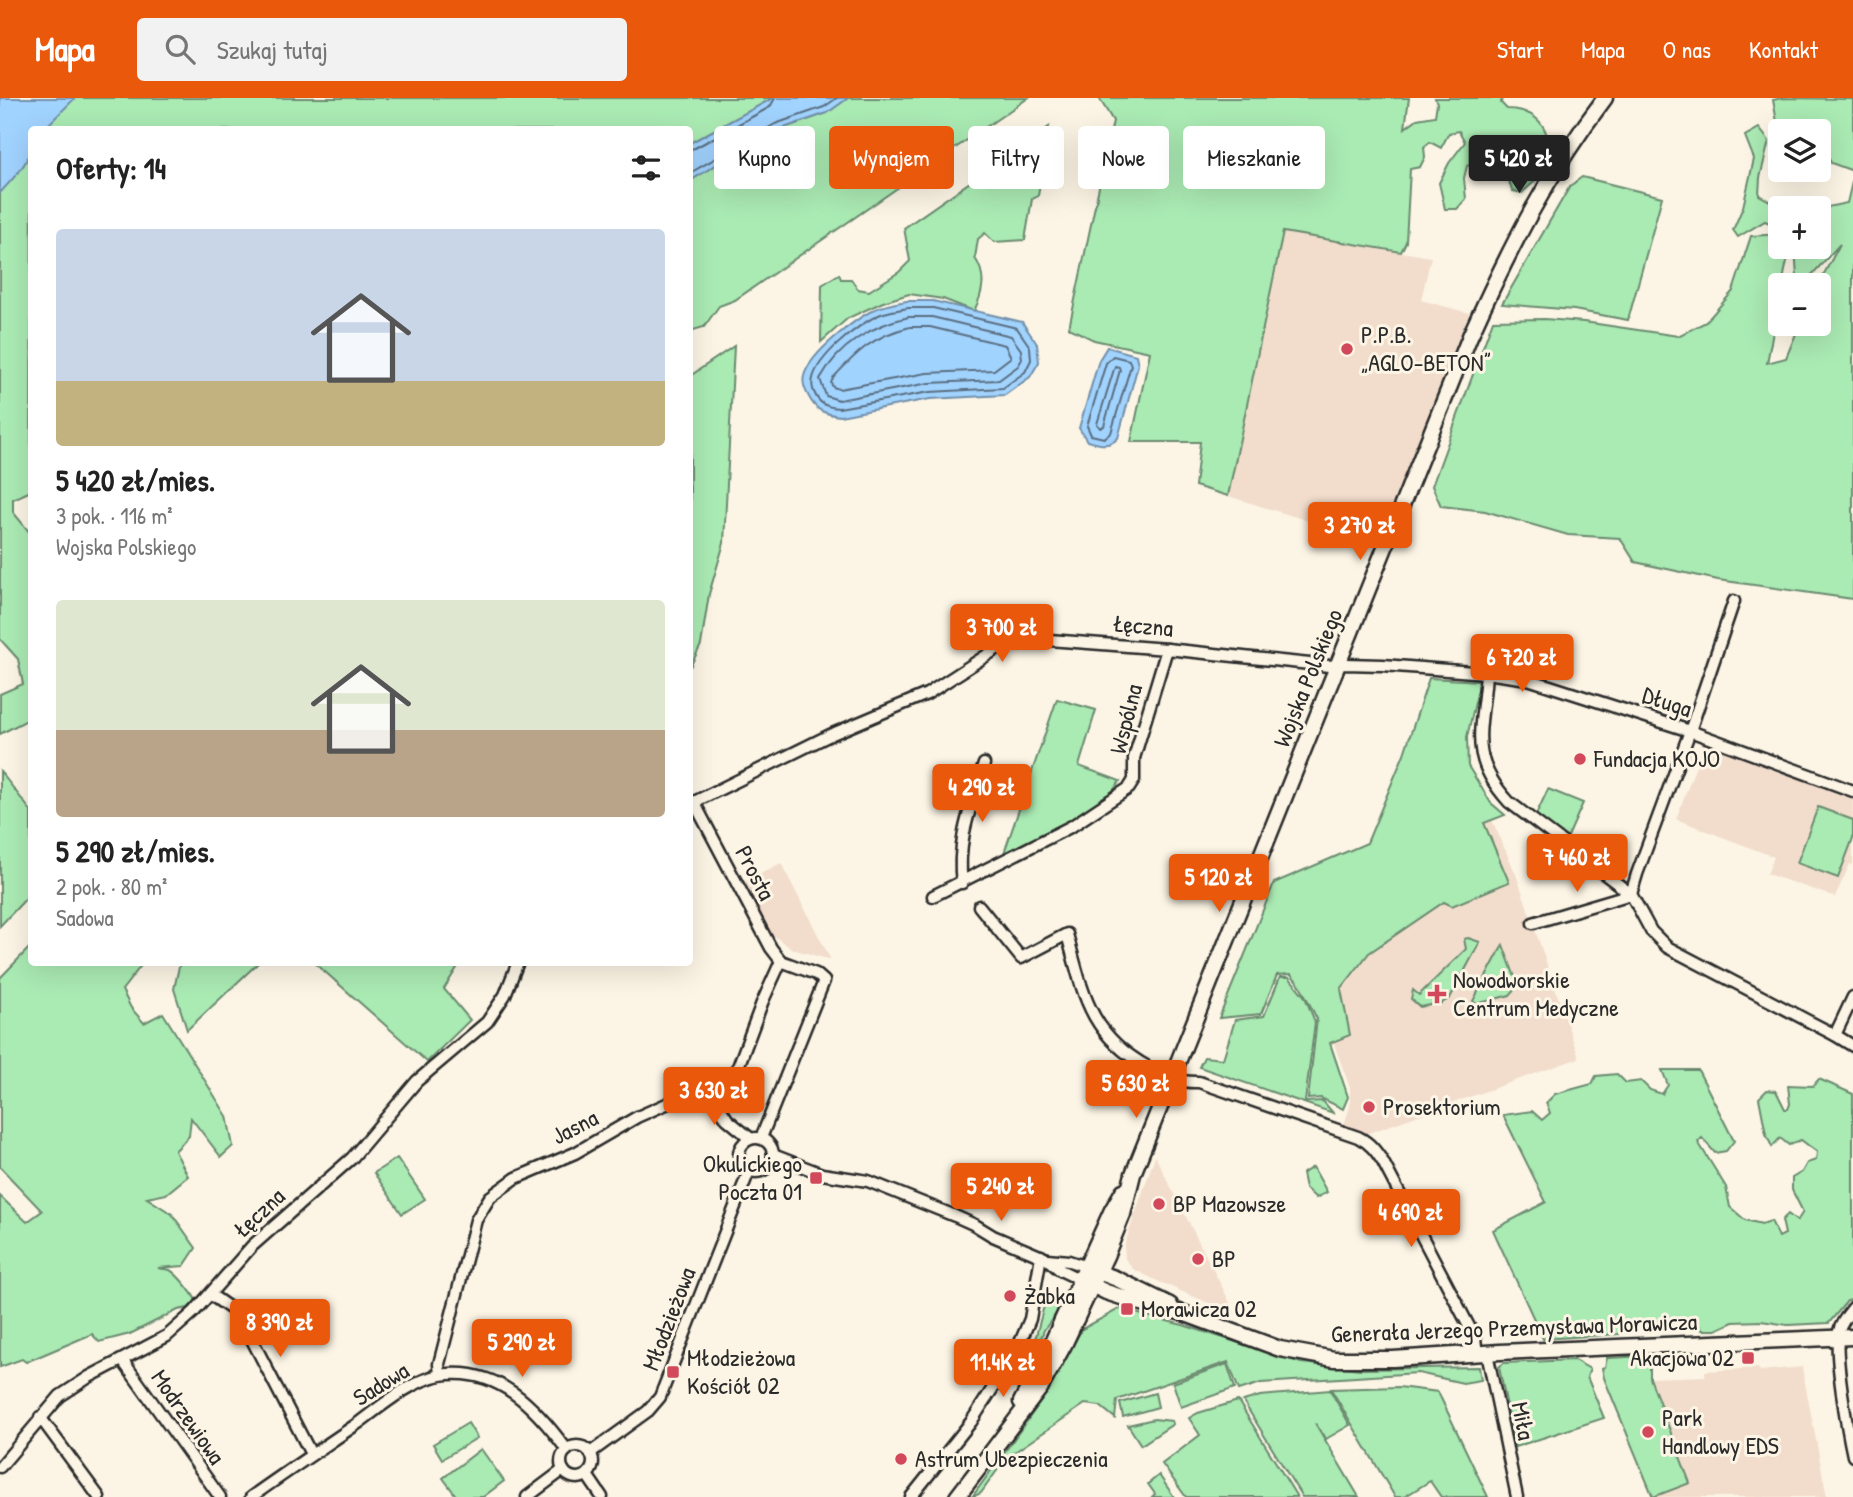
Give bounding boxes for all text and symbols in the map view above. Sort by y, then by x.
search box [137,18,627,81]
text: Mapa [35,27,95,71]
icon: search [161,30,199,68]
text: Szukaj tutaj [217,32,328,67]
text: Start [1497,33,1543,65]
text: Mapa [1581,33,1625,65]
text: O nas [1663,33,1711,65]
text: Kontakt [1749,33,1818,65]
map controls [1768,119,1831,336]
button: layers [1768,119,1831,182]
chip: Kupno [714,126,815,189]
chip: Wynajem [829,126,954,189]
chip: Filtry [968,126,1064,189]
chip: Nowe [1078,126,1169,189]
chip: Mieszkanie [1183,126,1325,189]
pin: 5 420 zł [1447,136,1591,195]
text: 5 420 zł [1485,142,1553,173]
text: Oferty: 14 [56,148,166,188]
icon: filters [627,149,665,187]
button: + [1768,196,1831,259]
button: − [1768,273,1831,336]
icon: home [298,275,424,401]
place label: P.P.B. „AGLO-BETON” [1361,318,1491,378]
marker: P.P.B. „AGLO-BETON” [1339,341,1355,357]
text: 5 420 zł/mies. [56,460,215,500]
text: 3 pok. · 116 m² [56,500,172,531]
pin: 3 270 zł [1288,503,1432,562]
text: 3 270 zł [1324,509,1396,540]
text: Wojska Polskiego [56,531,196,562]
pin: 3 700 zł [930,604,1074,664]
street label: Wojska Polskiego [1265,604,1349,751]
street label: Łęczna [1112,606,1174,644]
text: 3 700 zł [966,611,1038,642]
pin: 6 720 zł [1450,634,1594,694]
text: 6 720 zł [1487,641,1557,672]
icon: home [298,646,424,772]
street label: Długa [1638,678,1696,724]
street label: Wspólna [1101,681,1149,757]
place label: Fundacja KOJO [1593,742,1720,774]
marker: Fundacja KOJO [1572,751,1588,767]
pin: 4 290 zł [910,764,1054,824]
text: 4 290 zł [948,771,1016,802]
text: 5 290 zł/mies. [56,831,215,871]
pin: 7 460 zł [1505,834,1649,894]
street label: Prosta [728,840,783,905]
text: 7 460 zł [1543,841,1611,872]
pin: 5 120 zł [1147,854,1291,914]
text: 5 120 zł [1185,861,1253,892]
text: 2 pok. · 80 m² [56,871,167,902]
text: Sadowa [56,902,113,933]
place label: Nowodworskie Centrum Medyczne [1453,963,1619,1023]
marker: Nowodworskie Centrum Medyczne [1427,984,1447,1004]
pin: 5 630 zł [1064,1060,1208,1120]
text: 5 630 zł [1102,1067,1170,1098]
pin: 3 630 zł [642,1068,786,1127]
text: 3 630 zł [679,1074,749,1105]
place label: Prosektorium [1383,1090,1501,1122]
marker: Prosektorium [1361,1099,1377,1115]
street label: Jasna [546,1101,603,1151]
place label: Okulickiego Poczta 01 [703,1147,802,1207]
pin: 5 240 zł [929,1164,1073,1223]
marker: Okulickiego Poczta 01 [808,1170,824,1186]
text: 5 240 zł [967,1170,1035,1201]
street label: Łęczna [225,1180,291,1244]
place label: BP Mazowsze [1173,1187,1286,1219]
pin: 4 690 zł [1339,1190,1483,1249]
marker: BP Mazowsze [1151,1196,1167,1212]
text: 4 690 zł [1378,1196,1444,1227]
place label: BP [1212,1242,1236,1274]
marker: BP [1190,1251,1206,1267]
street label: Młodzieżowa [634,1262,702,1375]
place label: Żabka [1024,1279,1075,1311]
marker: Żabka [1002,1288,1018,1304]
place label: Morawicza 02 [1141,1292,1257,1324]
pin: 8 390 zł [208,1300,352,1359]
marker: Morawicza 02 [1119,1301,1135,1317]
street label: Generała Jerzego Przemysława Morawicza [1330,1305,1698,1349]
text: 8 390 zł [246,1306,314,1337]
pin: 5 290 zł [450,1320,594,1379]
text: 5 290 zł [488,1326,556,1357]
pin: 11.4K zł [931,1340,1075,1399]
place label: Młodzieżowa Kościół 02 [687,1341,795,1401]
place label: Akacjowa 02 [1630,1341,1734,1373]
text: 11.4K zł [970,1346,1036,1377]
marker: Akacjowa 02 [1740,1350,1756,1366]
street label: Sadowa [347,1354,414,1413]
street label: Modrzewiowa [144,1363,233,1470]
marker: Młodzieżowa Kościół 02 [665,1364,681,1380]
street label: Miła [1505,1399,1543,1443]
place label: Park Handlowy EDS [1662,1401,1779,1461]
marker: Park Handlowy EDS [1640,1424,1656,1440]
place label: Astrum Ubezpieczenia [915,1442,1108,1474]
marker: Astrum Ubezpieczenia [893,1451,909,1467]

